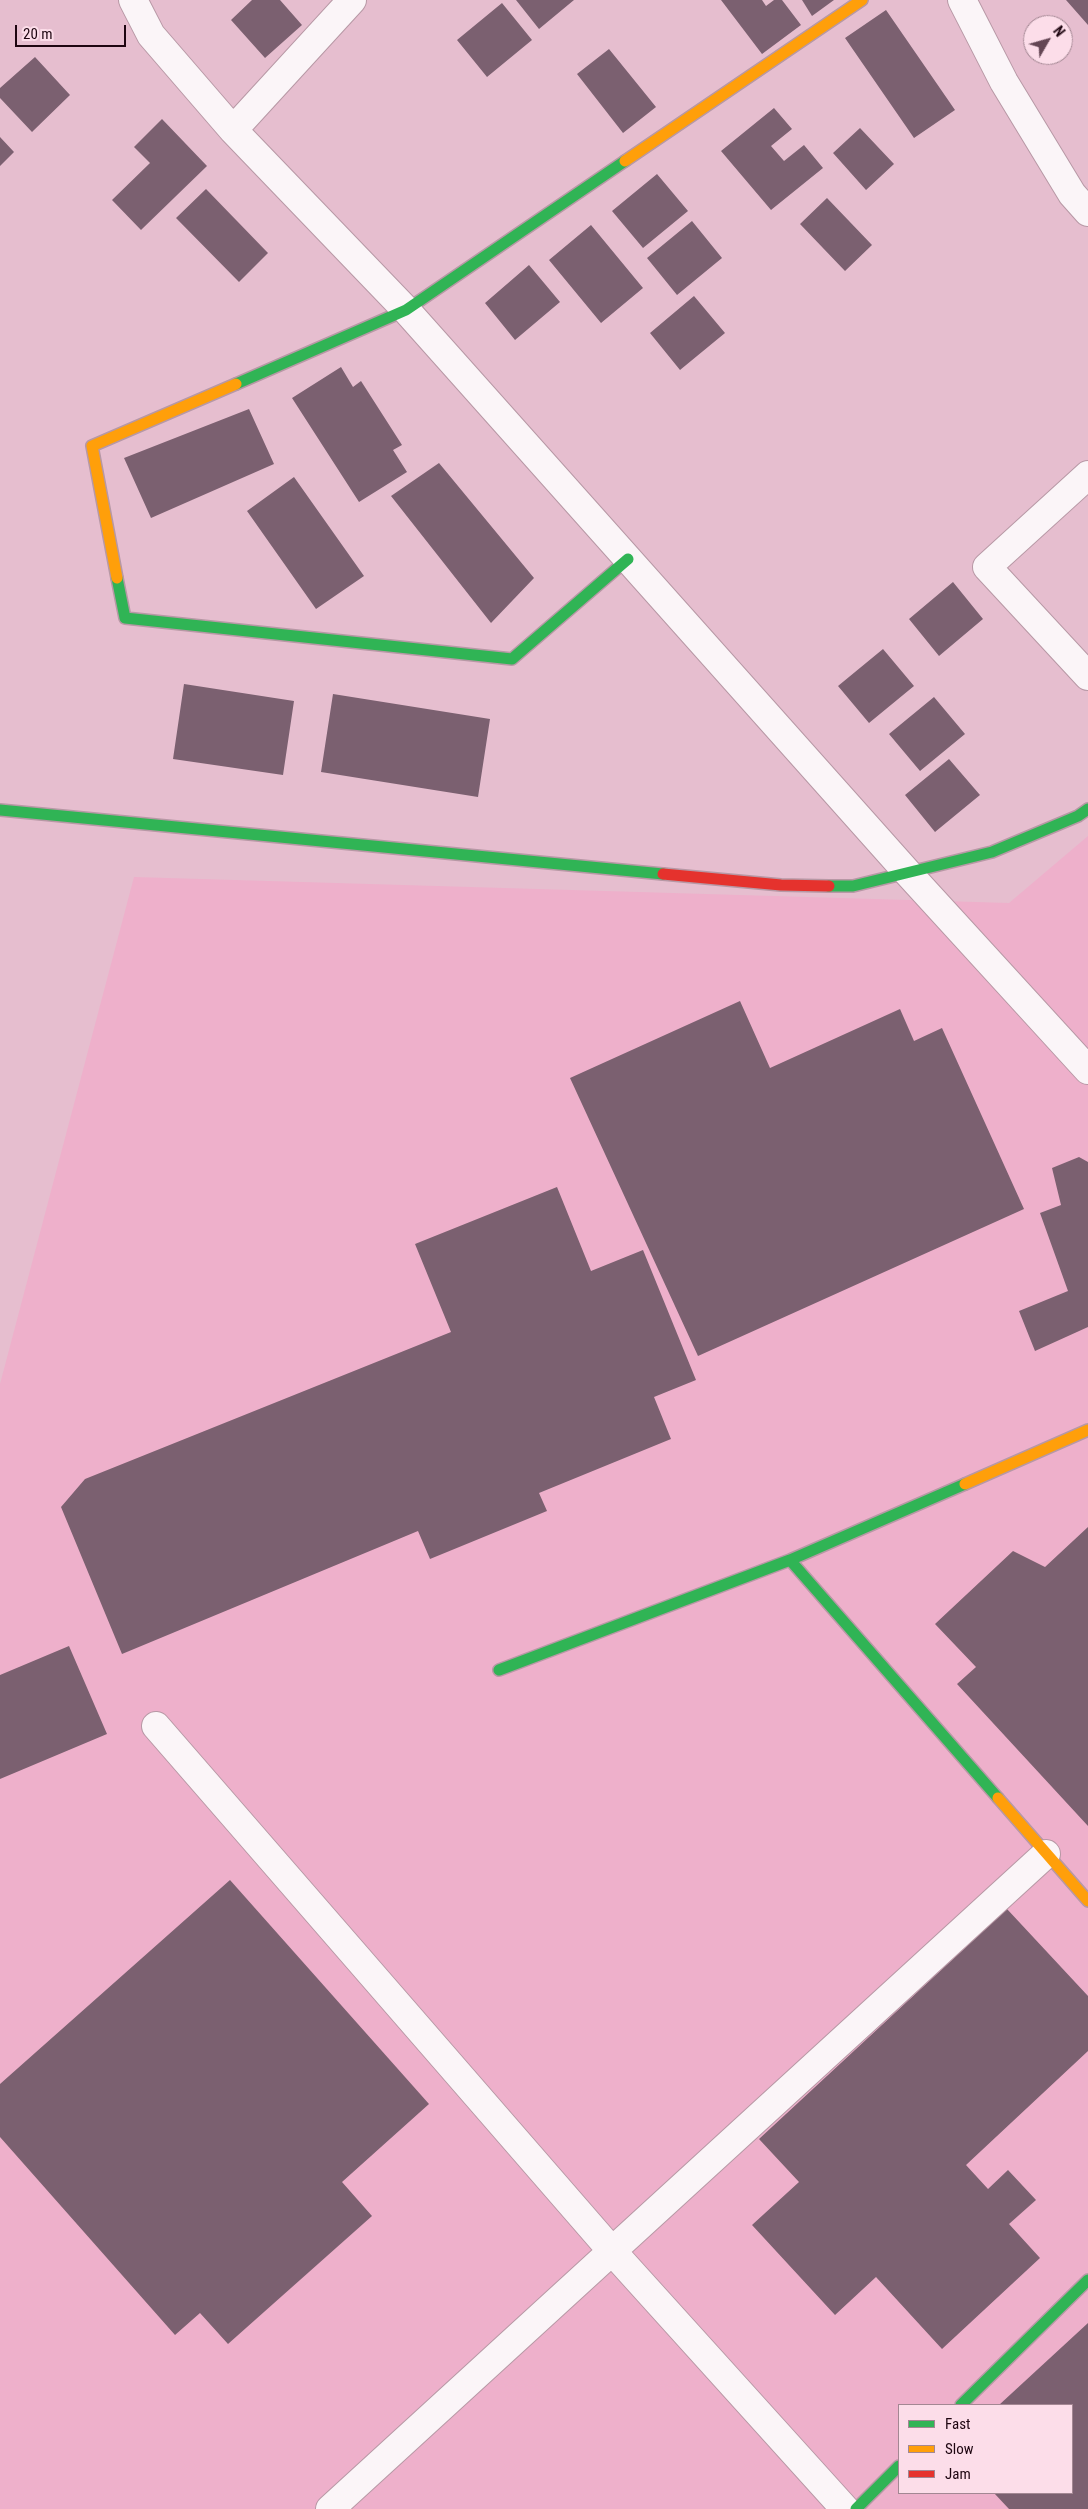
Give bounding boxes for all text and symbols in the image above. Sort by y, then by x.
scale bar [18,15,129,47]
north arrow [1023,15,1073,65]
text: N [1050,23,1068,40]
text: 20 m [23,25,53,43]
legend [898,2404,1073,2494]
text: Fast [945,2415,970,2433]
text: Slow [945,2440,974,2458]
text: Jam [945,2465,971,2483]

